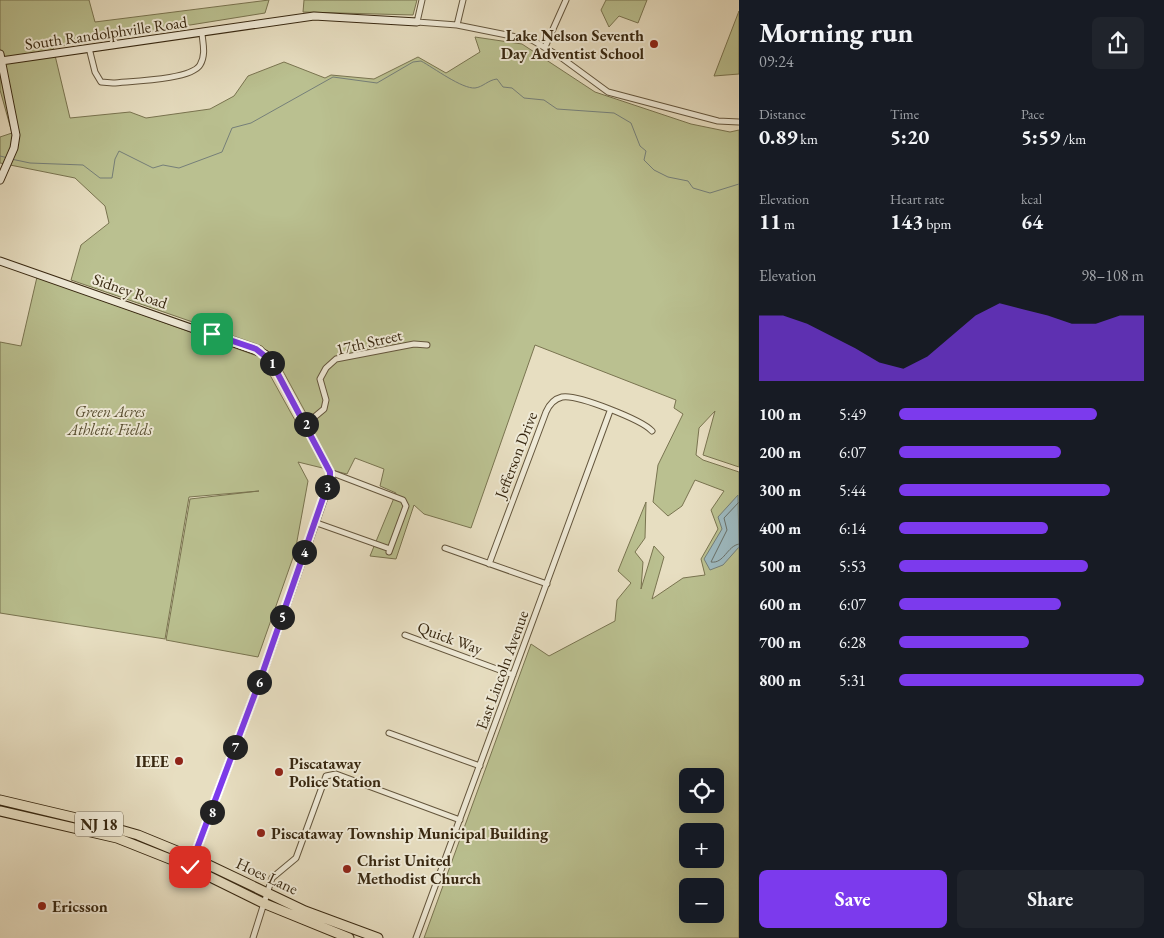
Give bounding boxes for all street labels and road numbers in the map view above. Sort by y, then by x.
street label: South Randolphville Road [24,11,189,55]
street label: Sidney Road [90,268,171,314]
street label: 17th Street [334,324,404,360]
street label: Jefferson Drive [489,409,542,503]
street label: East Lincoln Avenue [471,607,533,733]
street label: Quick Way [414,616,486,660]
road number: NJ 18 [75,812,123,836]
street label: Hoes Lane [233,853,301,899]

